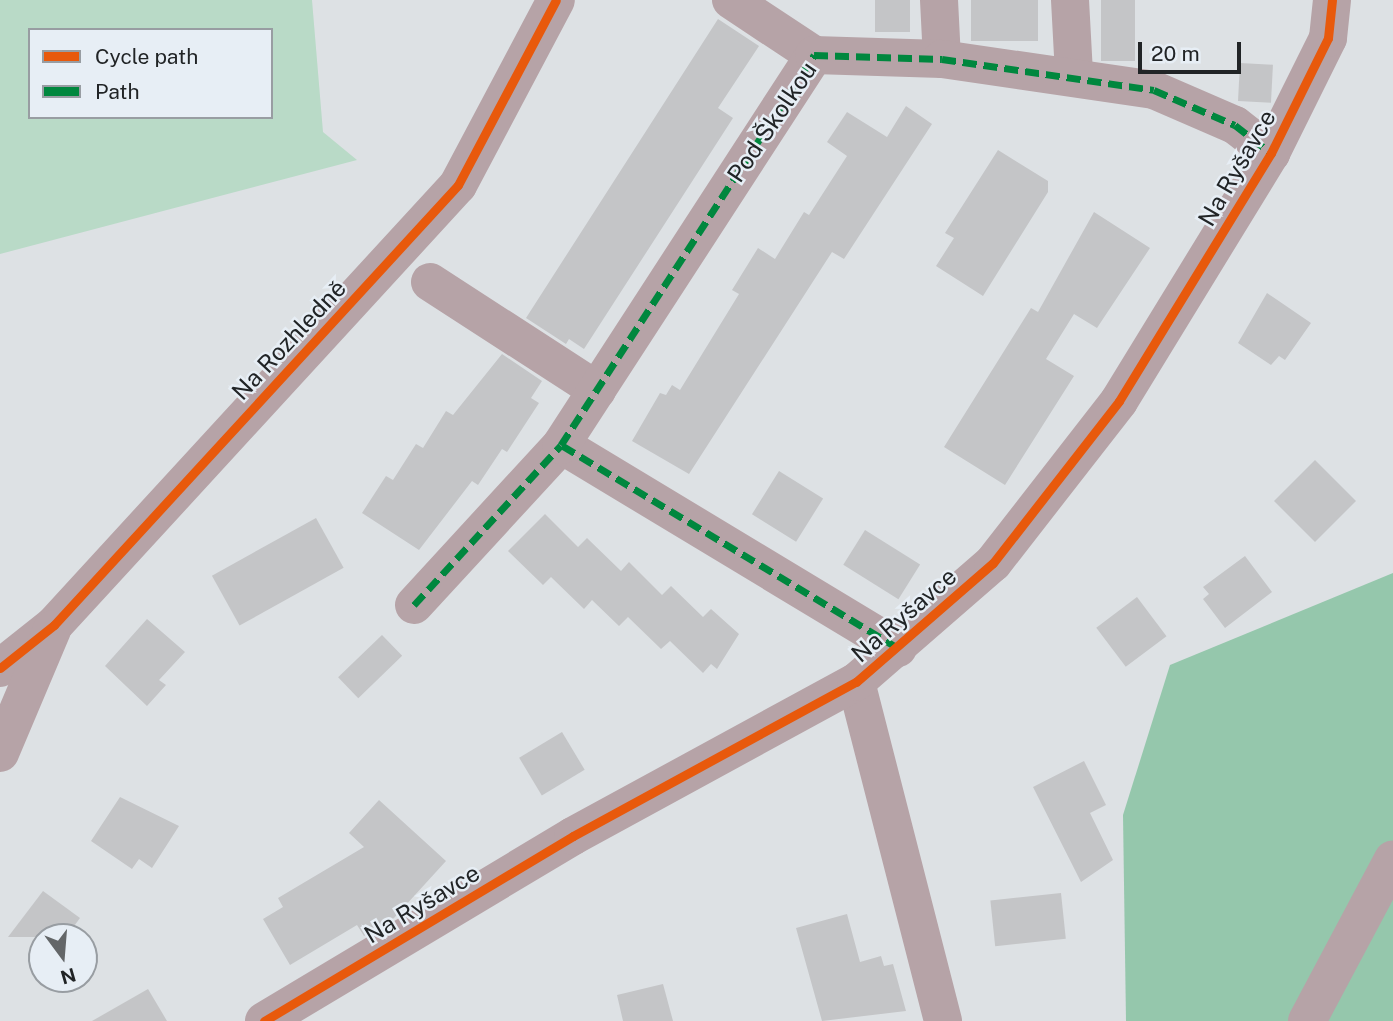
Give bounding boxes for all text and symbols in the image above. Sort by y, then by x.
legend [28,28,273,119]
scale bar [1141,28,1244,72]
text: 20 m [1151,41,1200,66]
text: Cycle path [95,44,198,69]
street label: Pod Školkou [721,56,823,188]
text: Path [95,79,140,104]
street label: Na Ryšavce [1192,105,1282,231]
street label: Na Rozhledně [226,274,352,406]
street label: Na Ryšavce [846,562,962,668]
street label: Na Ryšavce [359,858,485,950]
north arrow [28,923,98,993]
text: N [58,964,78,989]

